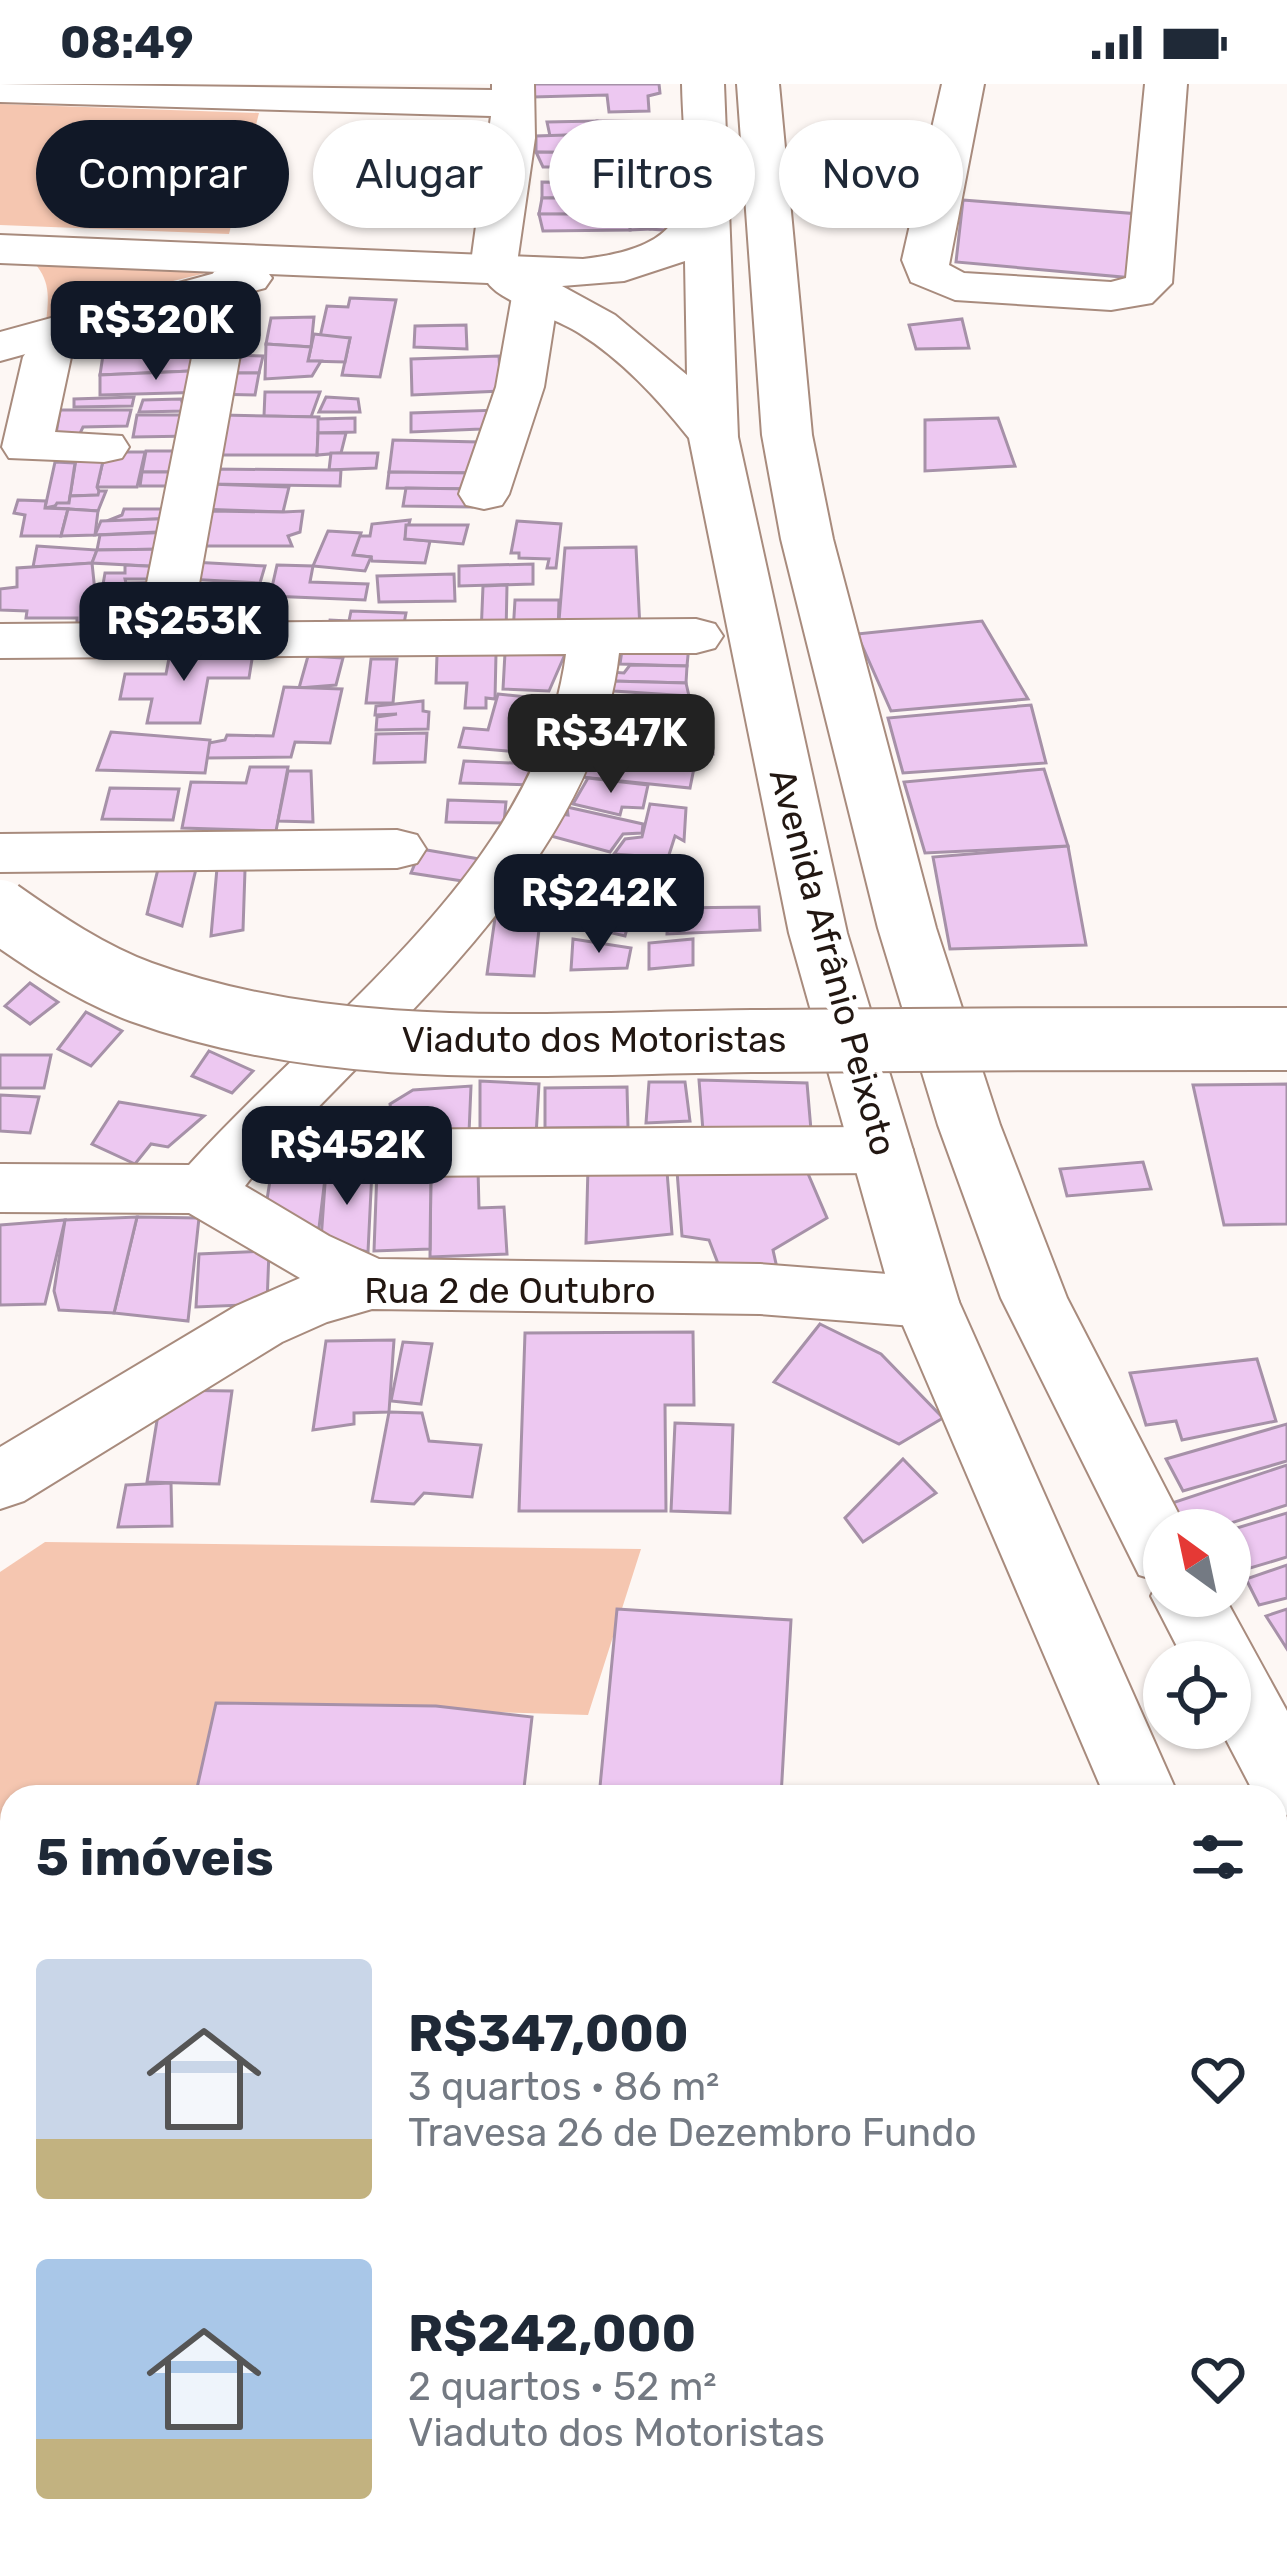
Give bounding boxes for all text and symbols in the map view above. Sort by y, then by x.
text: 08:49 [60,16,194,69]
chip: Comprar [36,120,289,228]
chip: Alugar [313,120,525,228]
chip: Filtros [549,120,755,228]
chip: Novo [779,120,963,228]
pin: R$320K [58,281,254,383]
text: R$320K [78,297,234,343]
pin: R$253K [86,582,282,684]
text: R$253K [106,598,262,644]
pin: R$347K [513,694,709,796]
text: R$347K [535,710,687,756]
street label: Avenida Afrânio Peixoto [761,764,905,1160]
pin: R$242K [501,854,697,956]
text: R$242K [521,870,677,916]
street label: Viaduto dos Motoristas [402,1018,786,1061]
pin: R$452K [249,1106,445,1208]
text: R$452K [269,1122,425,1168]
street label: Rua 2 de Outubro [364,1269,656,1312]
north arrow [1143,1509,1251,1617]
map controls [1143,1509,1251,1749]
button: locate [1143,1641,1251,1749]
icon: filters [1185,1824,1251,1890]
text: 5 imóveis [36,1827,274,1888]
text: R$347,000 [408,2003,689,2064]
icon: home [132,2007,276,2151]
icon: heart [1185,2046,1251,2112]
text: 3 quartos · 86 m² [408,2064,719,2110]
text: Travesa 26 de Dezembro Fundo [408,2110,977,2156]
text: R$242,000 [408,2303,696,2364]
icon: home [132,2307,276,2451]
icon: heart [1185,2346,1251,2412]
text: 2 quartos · 52 m² [408,2364,717,2410]
text: Viaduto dos Motoristas [408,2410,825,2456]

